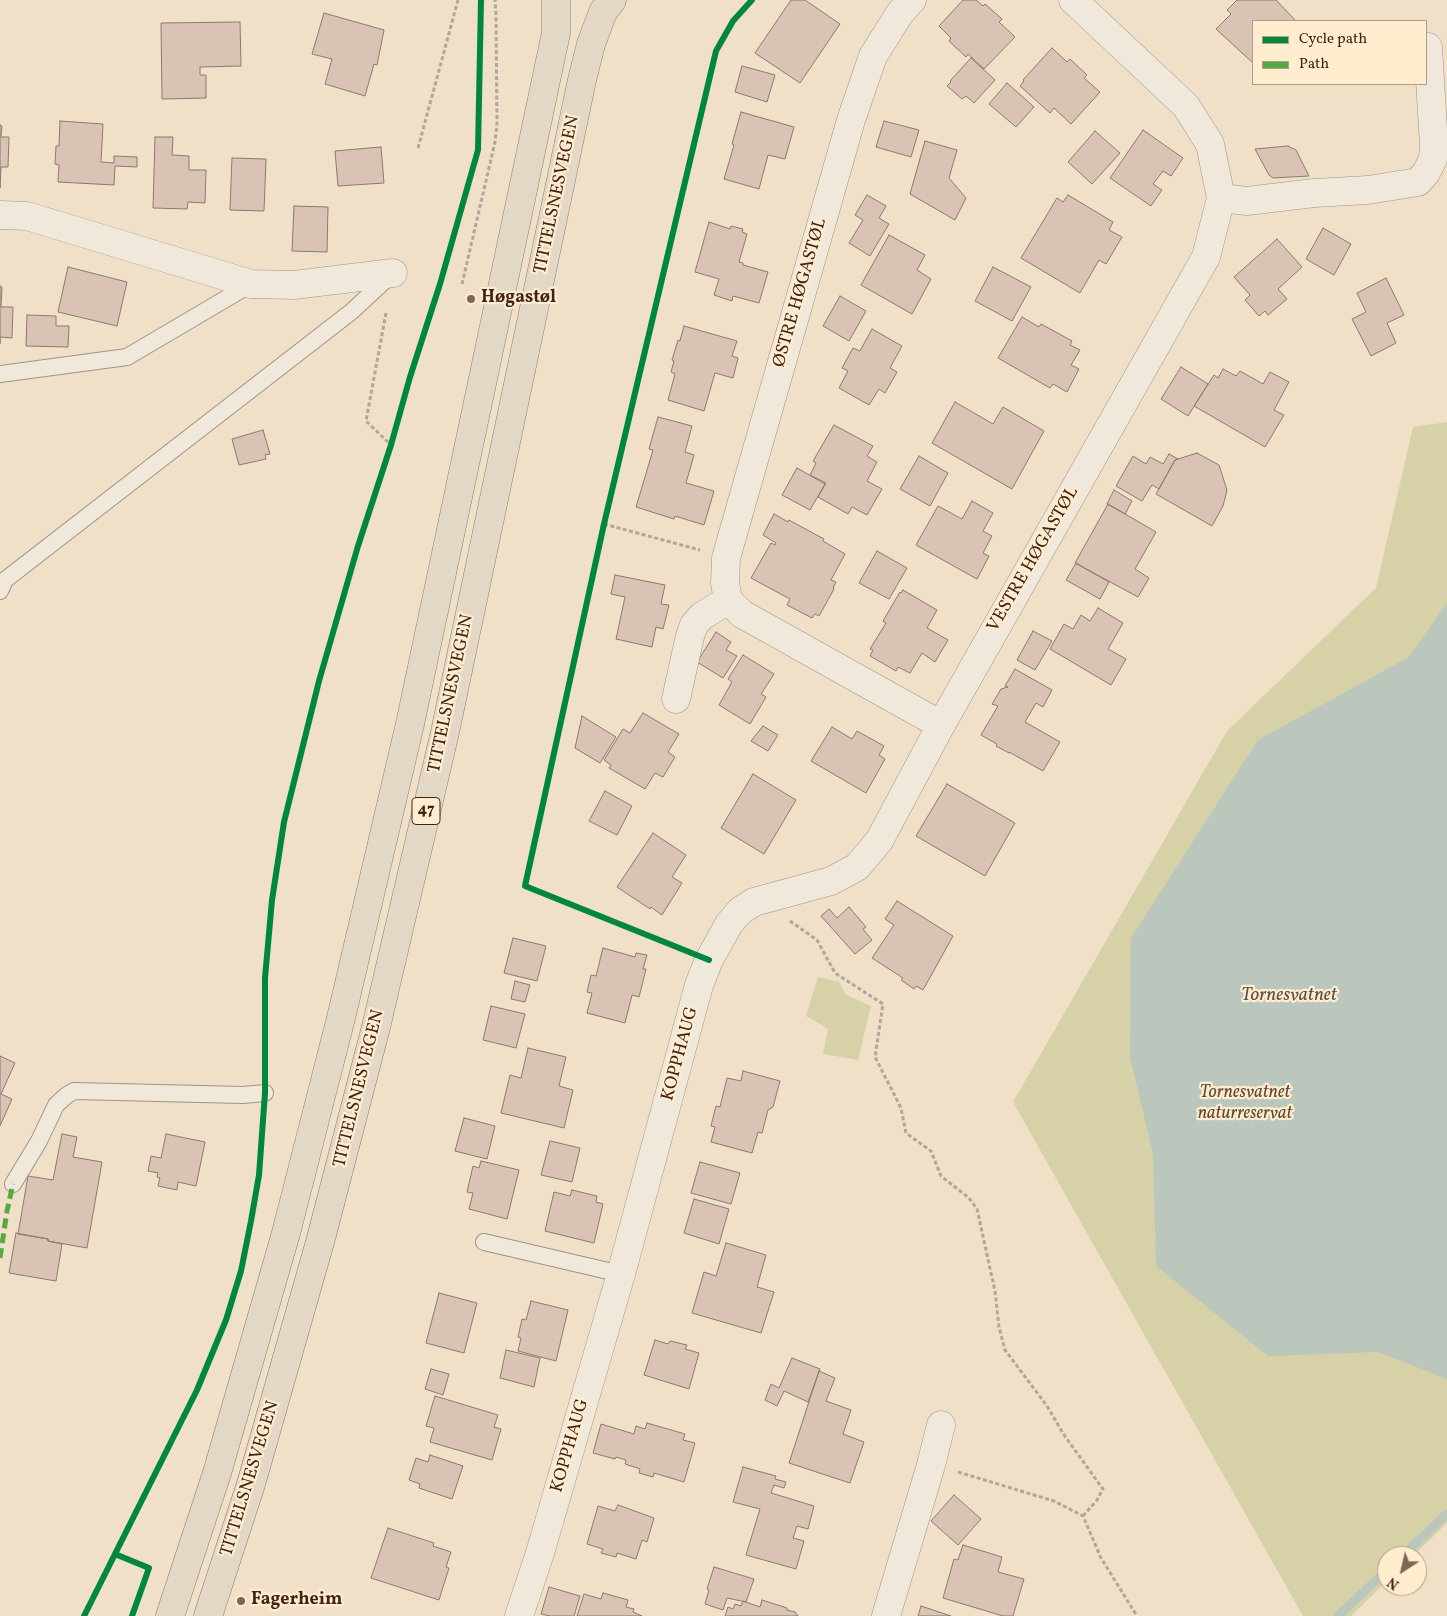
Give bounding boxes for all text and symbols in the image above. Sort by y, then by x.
legend [1252,20,1427,85]
text: Cycle path [1299,29,1367,50]
text: Path [1299,54,1329,75]
street label: TITTELSNESVEGEN [531,114,585,276]
street label: ØSTRE HØGASTØL [769,216,833,370]
place label: Høgastøl [481,288,556,310]
marker: Høgastøl [465,293,477,305]
street label: VESTRE HØGASTØL [984,484,1084,636]
street label: TITTELSNESVEGEN [425,613,479,775]
road number: 47 [412,798,440,824]
water label: Tornesvatnet [1241,986,1337,1008]
street label: KOPPHAUG [658,1005,704,1103]
street label: TITTELSNESVEGEN [330,1008,390,1170]
park label: Tornesvatnet naturreservat [1198,1083,1292,1126]
street label: KOPPHAUG [547,1397,595,1495]
street label: TITTELSNESVEGEN [217,1399,285,1559]
north arrow [1377,1546,1427,1596]
text: N [1384,1572,1403,1594]
place label: Fagerheim [251,1590,342,1612]
marker: Fagerheim [235,1595,247,1607]

